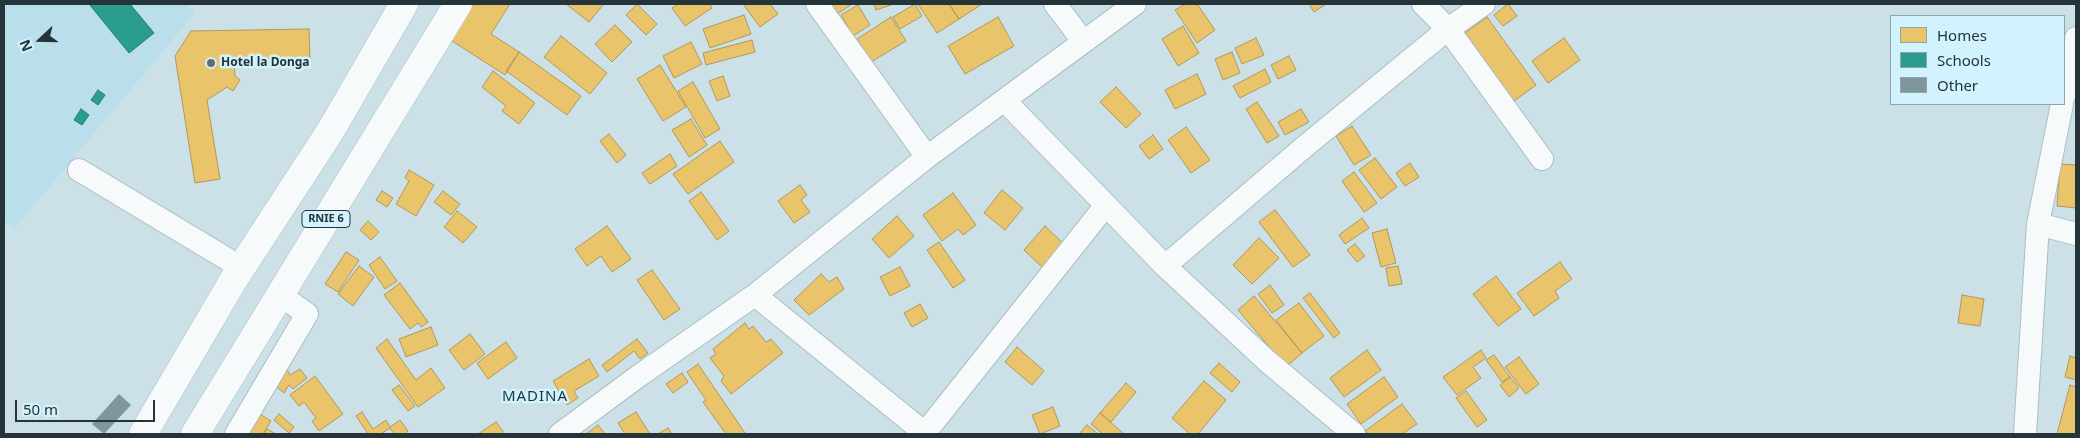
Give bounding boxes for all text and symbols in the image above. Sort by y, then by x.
north arrow [15,15,65,65]
legend [1890,15,2065,105]
text: Homes [1937,25,1987,45]
text: N [15,37,36,54]
text: Schools [1937,50,1991,70]
place label: Hotel la Donga [221,56,309,70]
marker: Hotel la Donga [205,57,217,69]
text: Other [1937,75,1978,95]
road number: RNIE 6 [302,210,350,228]
district label: MADINA [501,388,569,406]
scale bar [18,390,158,422]
text: 50 m [23,399,58,419]

